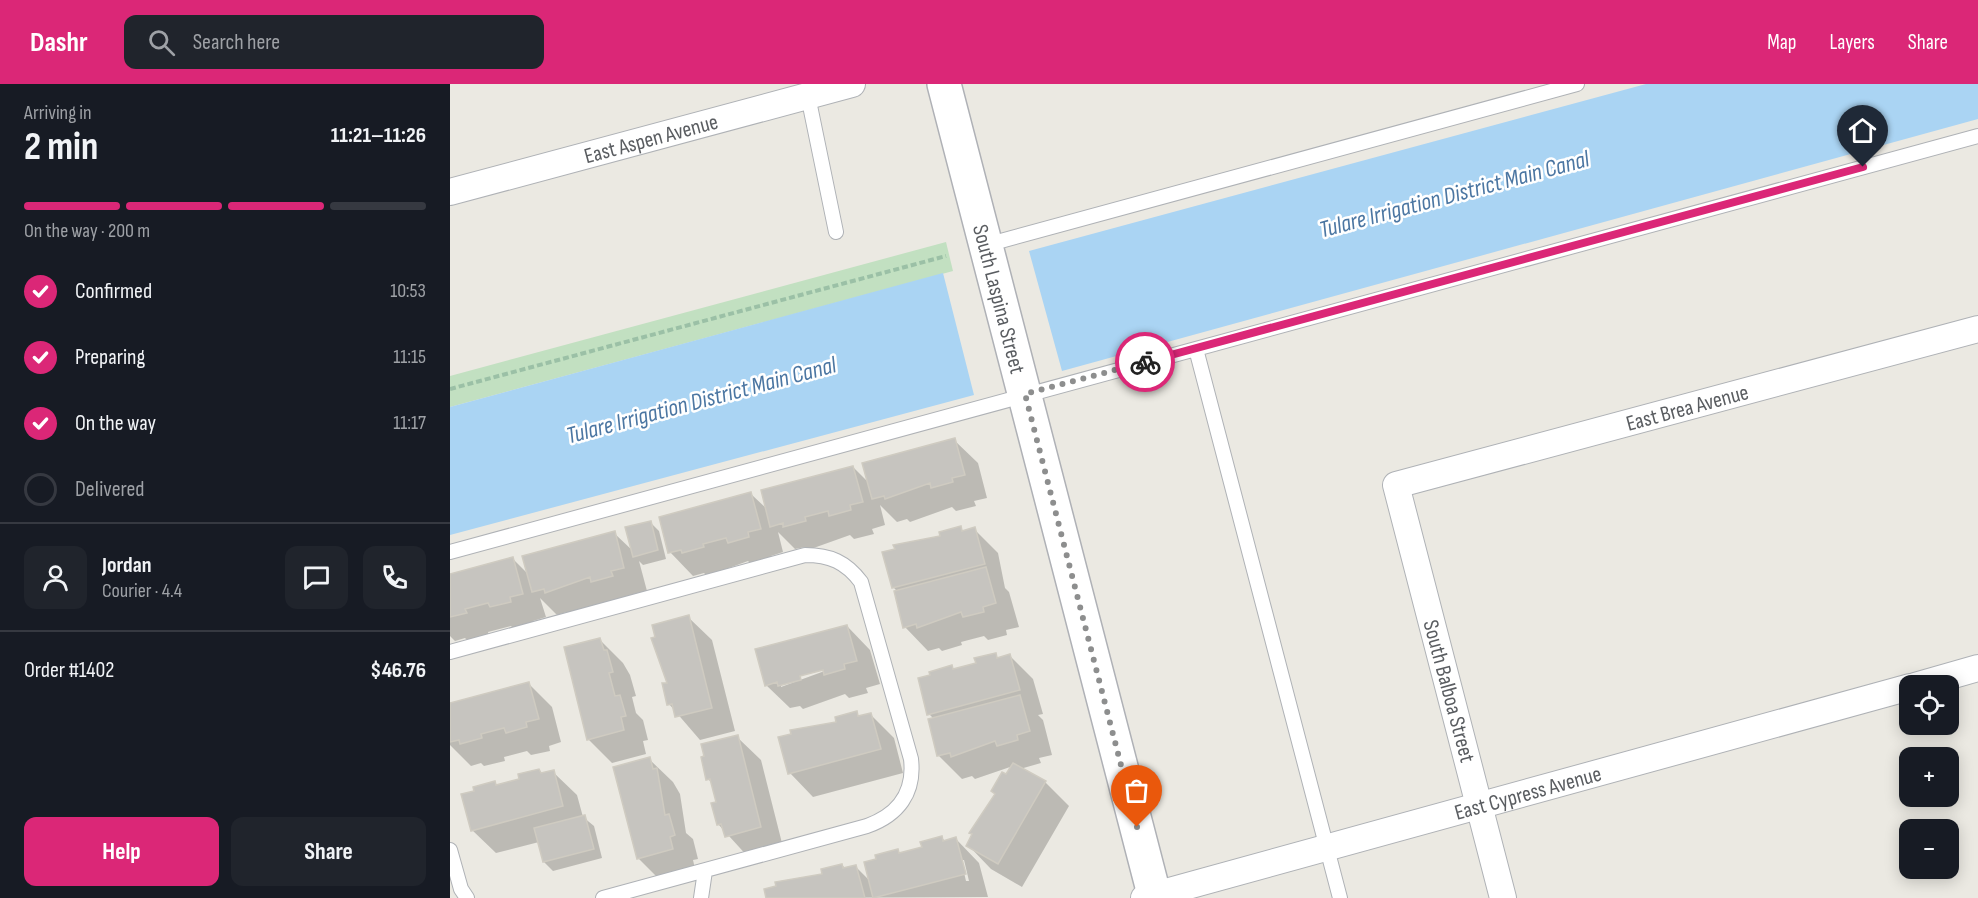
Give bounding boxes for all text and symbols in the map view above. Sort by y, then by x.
search box [124,15,544,69]
text: Dashr [30,26,88,59]
icon: search [145,26,178,59]
text: Search here [193,29,280,56]
text: Map [1767,30,1796,55]
text: Layers [1829,30,1875,55]
text: Share [1908,30,1948,55]
text: Arriving in [24,101,92,125]
pin [1837,105,1888,167]
street label: East Aspen Avenue [581,109,721,170]
icon: home [1846,114,1879,147]
text: 11:21–11:26 [331,122,426,149]
text: 2 min [24,124,98,171]
water label: Tulare Irrigation District Main Canal [1316,144,1593,245]
text: On the way · 200 m [24,219,150,243]
street label: South Laspina Street [966,222,1031,377]
icon: check [24,275,57,308]
text: Confirmed [75,278,152,305]
text: 10:53 [390,279,426,303]
courier [1115,332,1175,392]
icon: check [24,341,57,374]
text: Preparing [75,344,145,371]
text: 11:15 [393,345,426,369]
icon: bike [1129,346,1162,379]
water label: Tulare Irrigation District Main Canal [563,350,840,451]
street label: East Brea Avenue [1623,379,1752,438]
icon: check [24,407,57,440]
text: On the way [75,410,156,437]
text: 11:17 [393,411,426,435]
text: Delivered [75,476,144,503]
button: person [24,546,87,609]
button: chat [285,546,348,609]
button: phone [363,546,426,609]
text: Jordan [102,552,151,579]
text: Courier · 4.4 [102,579,182,603]
street label: South Balboa Street [1417,617,1481,766]
text: Order #1402 [24,657,114,684]
text: $46.76 [370,657,426,684]
map controls [1899,675,1959,879]
button: locate [1899,675,1959,735]
button: + [1899,747,1959,807]
street label: East Cypress Avenue [1452,761,1605,827]
pin [1111,765,1162,827]
icon: bag [1120,774,1153,807]
button: Help [24,817,219,886]
button: Share [231,817,426,886]
button: − [1899,819,1959,879]

